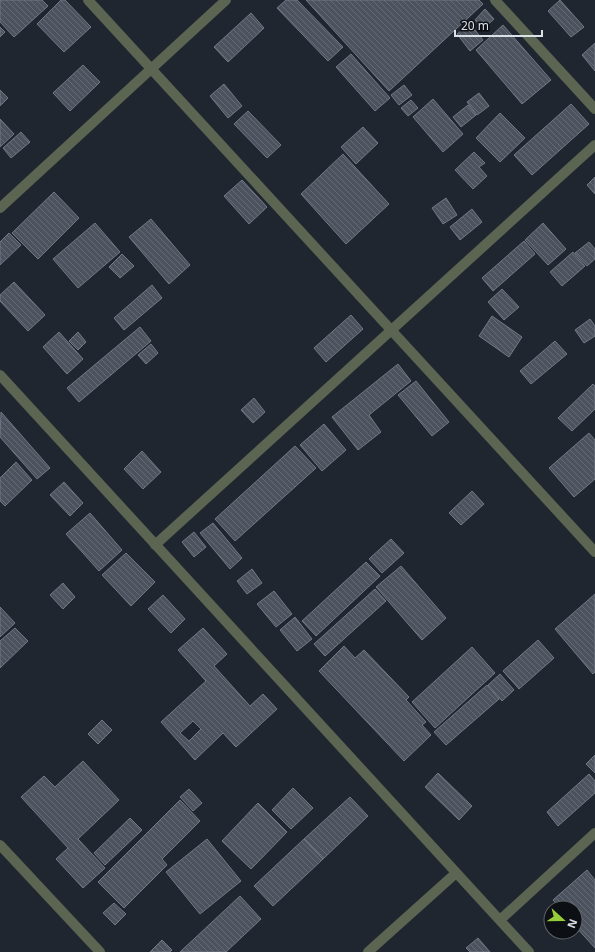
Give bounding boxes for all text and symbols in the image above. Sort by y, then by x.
scale bar [455,12,542,38]
text: 20 m [461,17,489,34]
north arrow [543,900,583,940]
text: N [564,917,581,931]

